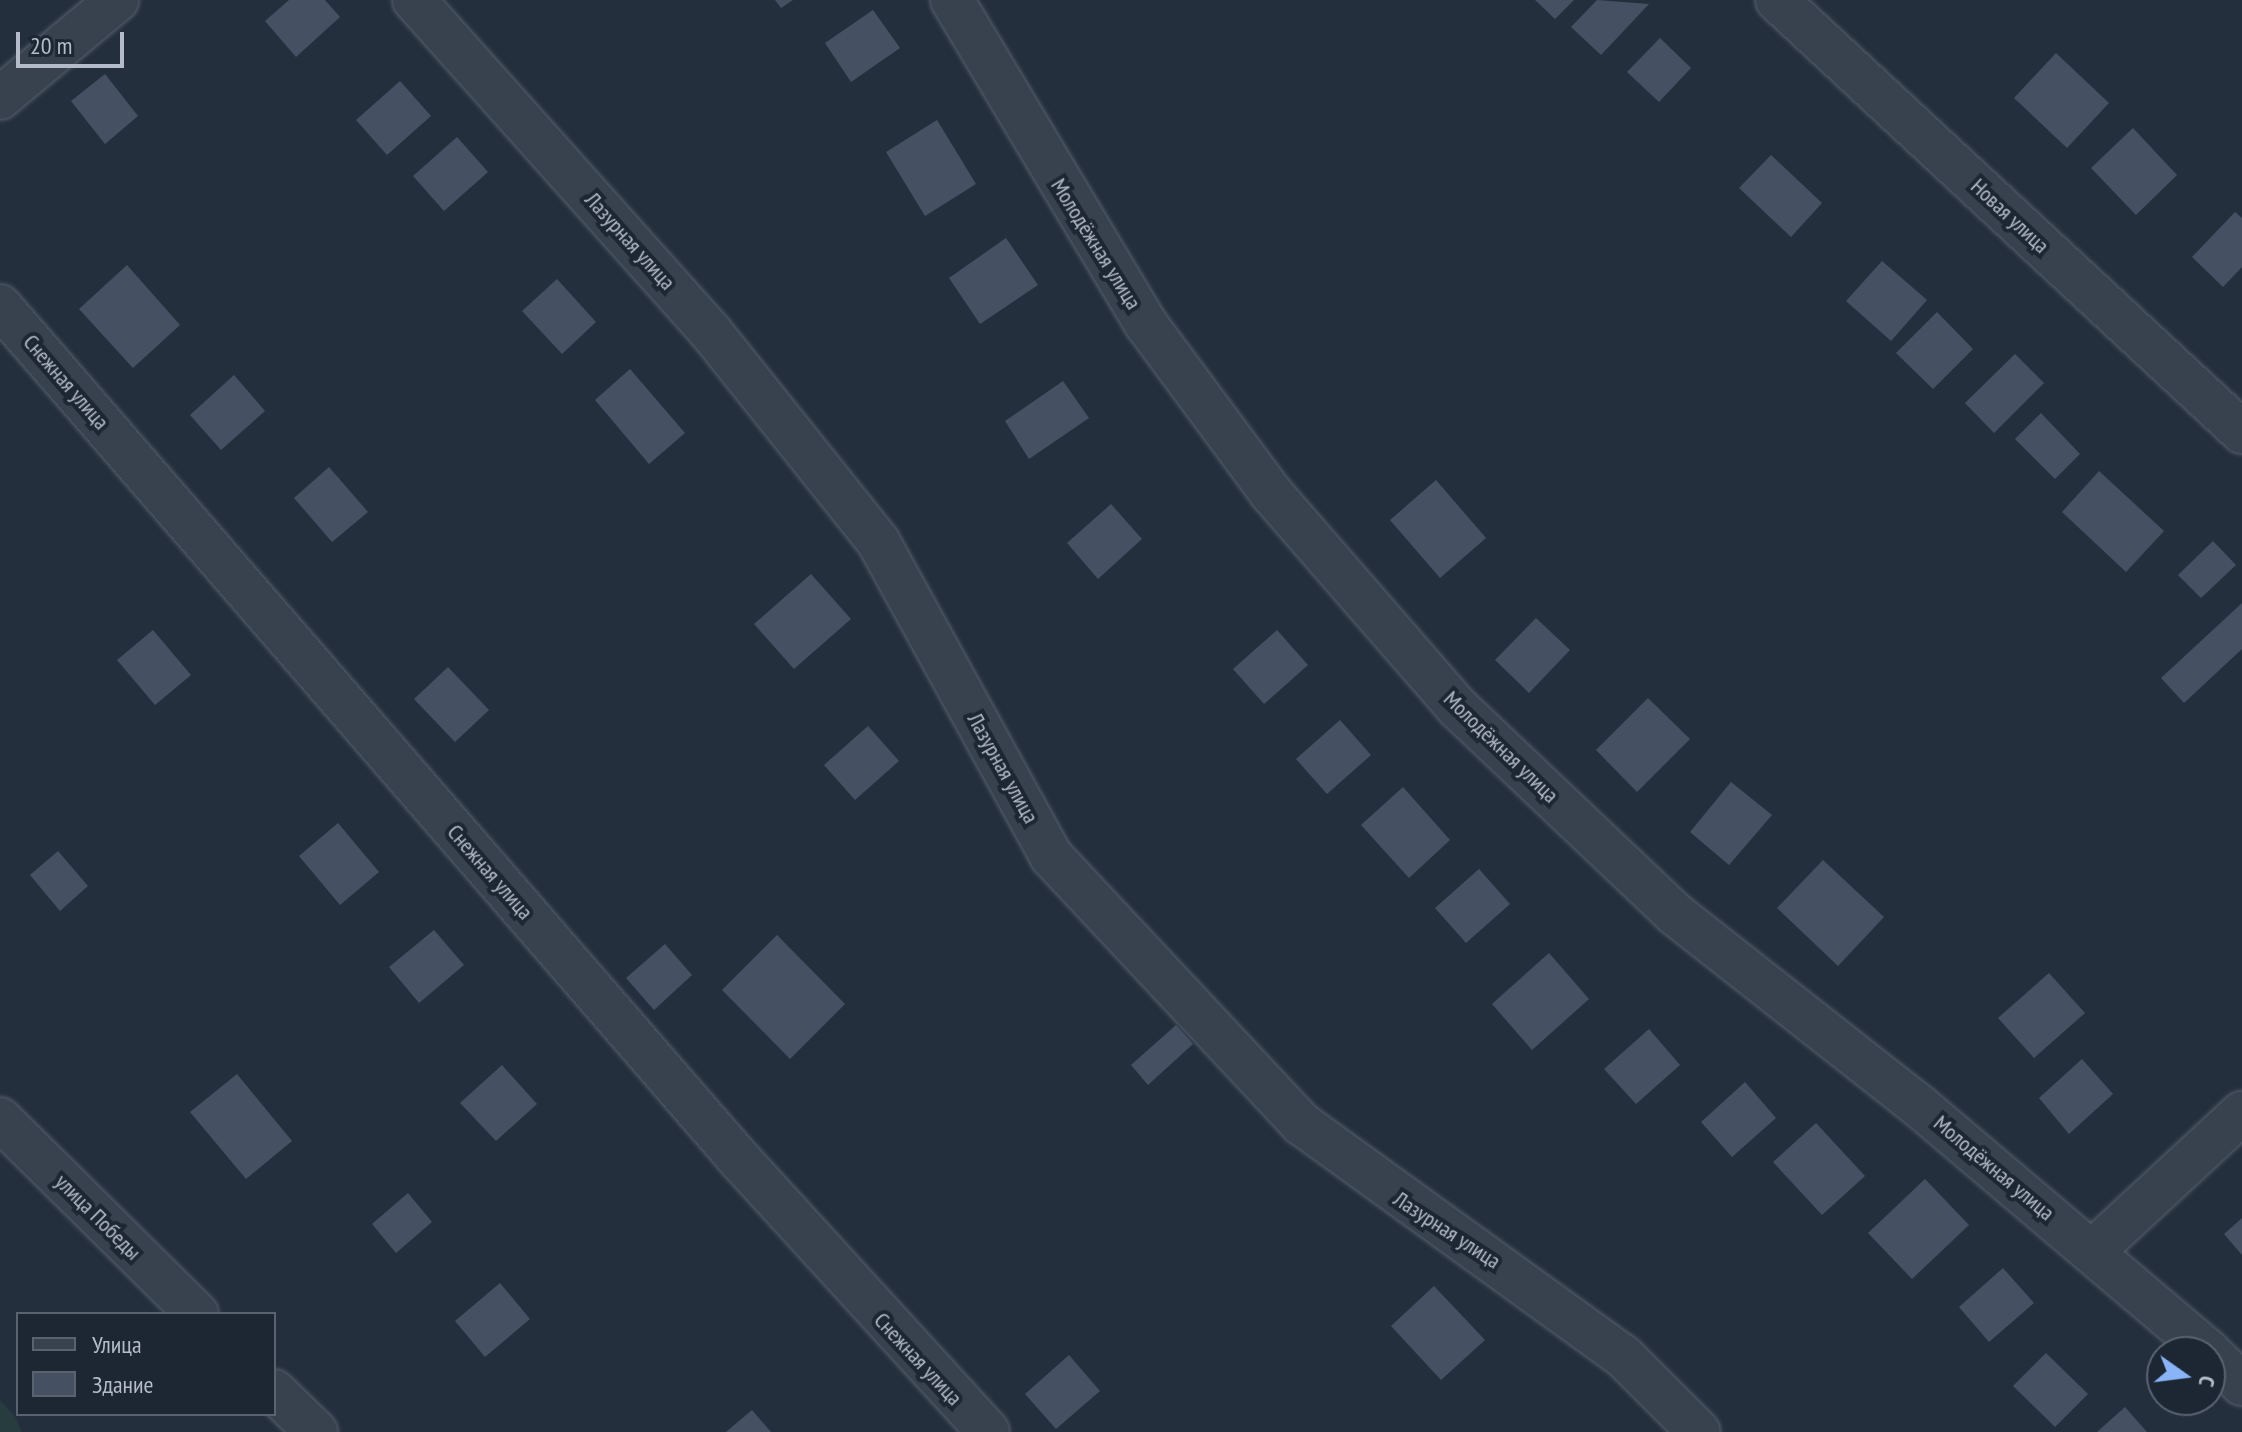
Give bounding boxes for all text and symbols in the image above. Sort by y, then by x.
scale bar [20,16,128,66]
text: 20 m [30,30,72,61]
street label: Новая улица [1965,173,2055,259]
street label: Молодёжная улица [1045,174,1147,314]
street label: Лазурная улица [579,187,681,295]
street label: Снежная улица [18,329,114,435]
street label: Молодёжная улица [1438,686,1564,808]
street label: Лазурная улица [962,708,1044,828]
street label: Снежная улица [442,819,538,925]
street label: Молодёжная улица [1928,1110,2060,1226]
street label: улица Победы [50,1169,146,1265]
street label: Лазурная улица [1389,1186,1505,1274]
street label: Снежная улица [868,1307,968,1411]
legend [16,1312,276,1416]
text: Улица [92,1329,142,1360]
north arrow [2146,1336,2226,1416]
text: Здание [92,1369,153,1400]
text: С [2193,1373,2222,1390]

